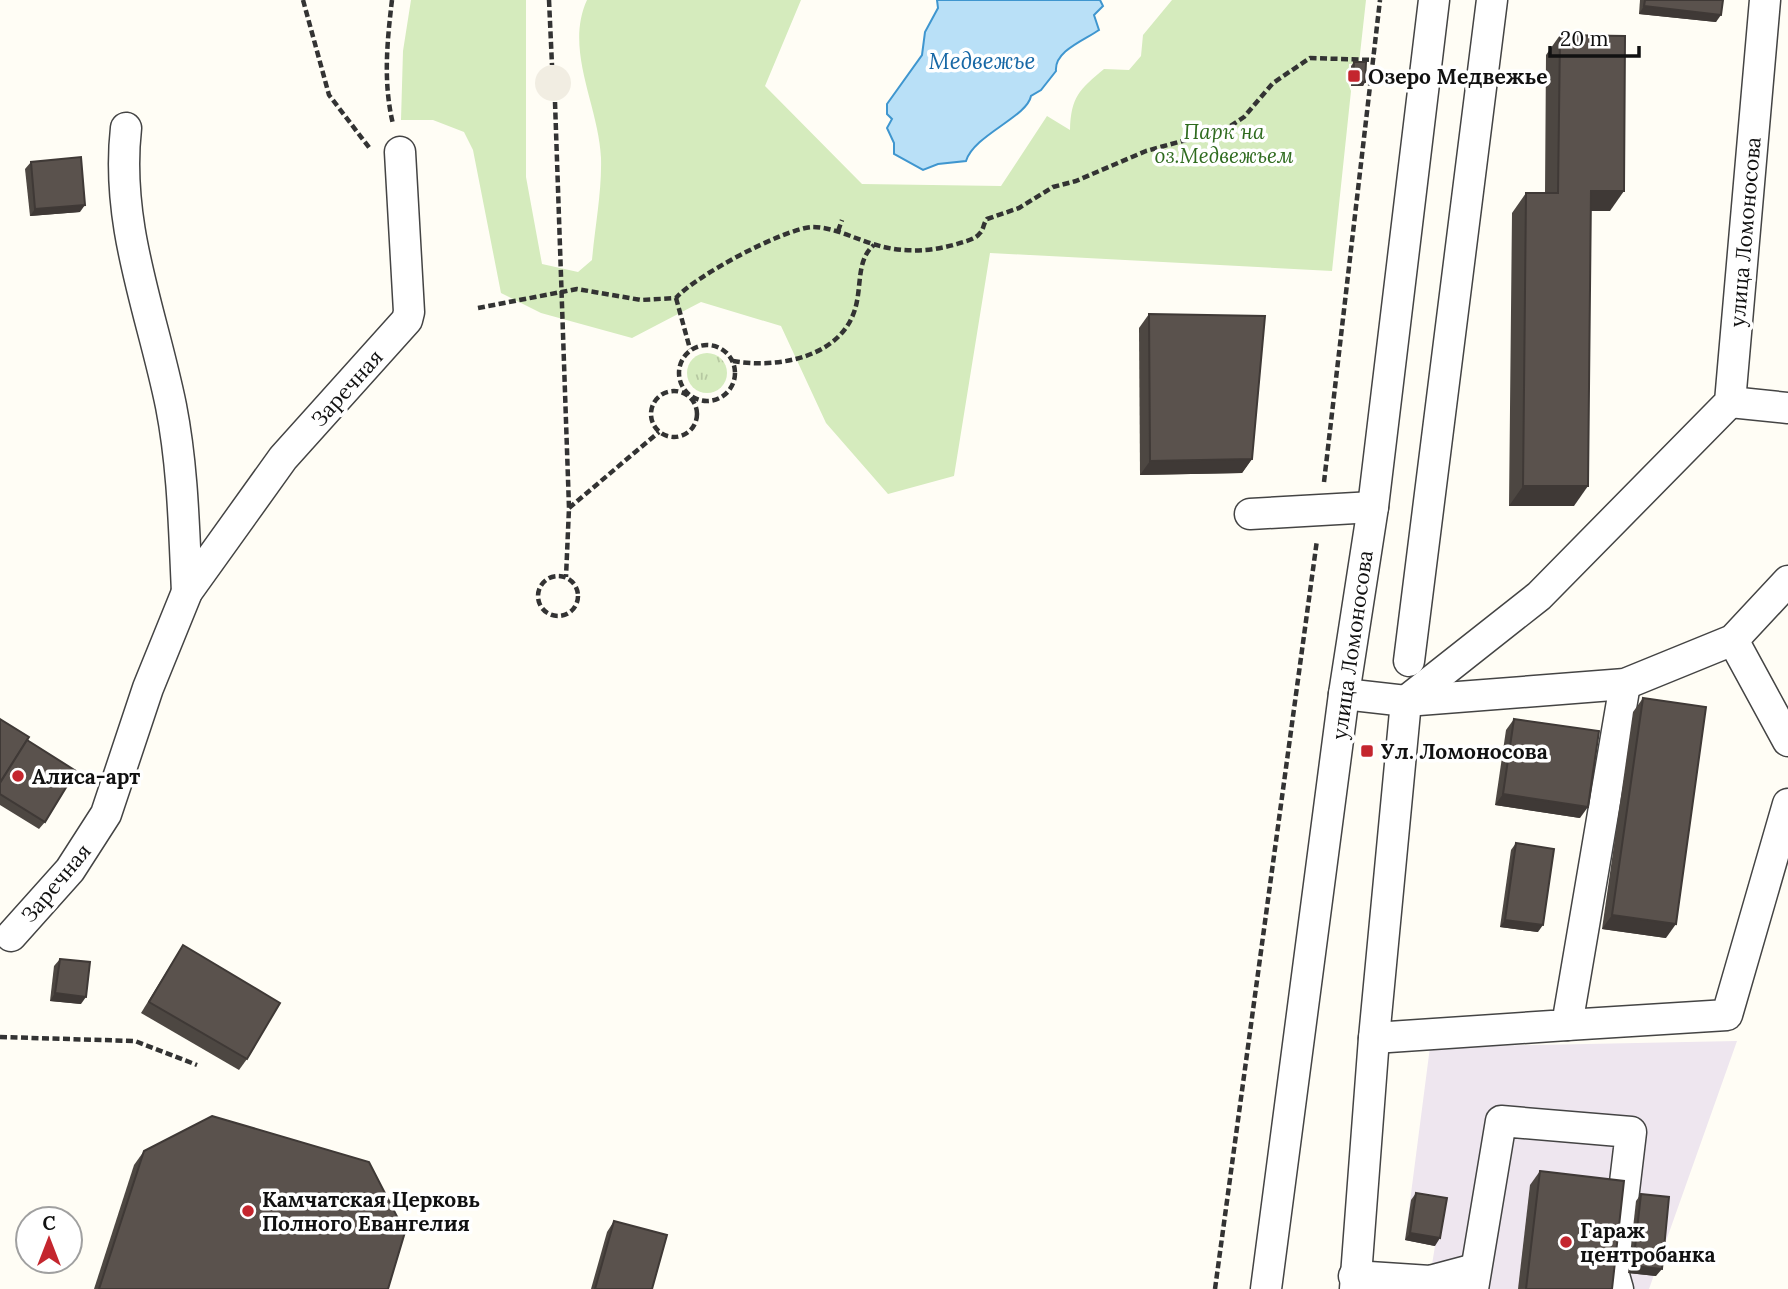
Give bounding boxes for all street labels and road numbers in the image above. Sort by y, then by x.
street label: улица Ломоносова [1723,136,1767,328]
street label: Заречная [305,344,389,432]
street label: улица Ломоносова [1325,549,1379,741]
street label: Заречная [15,838,97,928]

